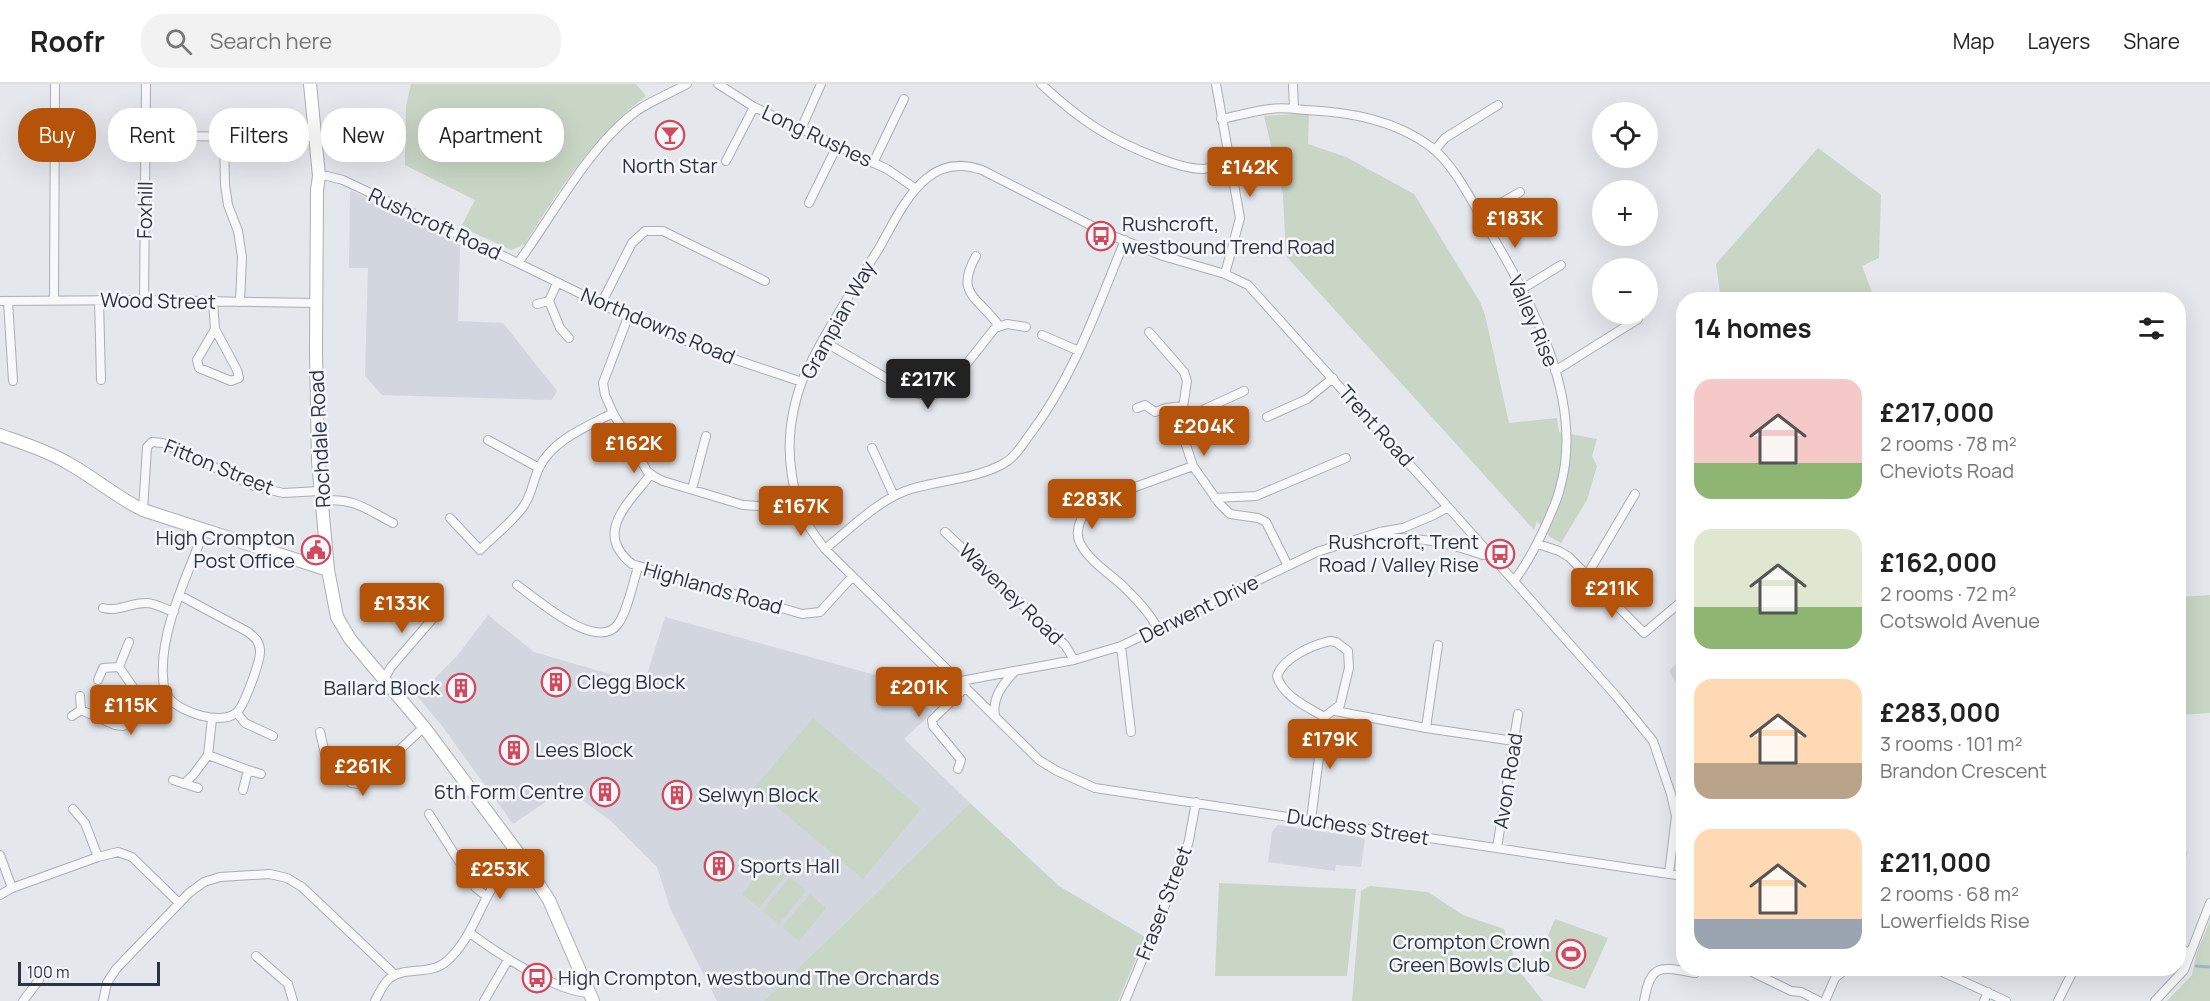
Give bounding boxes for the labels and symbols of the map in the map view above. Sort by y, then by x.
street label: Long Rushes [758,98,877,173]
bar icon: North Star [654,119,686,151]
pin: £142K [1208,147,1292,198]
place label: North Star [622,152,718,179]
street label: Foxhill [130,181,159,239]
street label: Rushcroft Road [365,181,506,266]
pin: £183K [1473,198,1557,249]
place label: Rushcroft, westbound Trend Road [1122,210,1335,260]
bus stop icon: Rushcroft, westbound Trend Road [1085,220,1117,252]
street label: Grampian Way [794,255,881,384]
street label: Valley Rise [1502,271,1565,371]
street label: Northdowns Road [577,281,739,370]
street label: Wood Street [100,286,216,315]
pin: £217K [886,359,970,410]
street label: Rochdale Road [302,369,337,509]
street label: Trent Road [1333,379,1420,472]
pin: £204K [1162,406,1246,457]
pin: £162K [592,423,676,474]
street label: Fitton Street [160,432,278,501]
pin: £283K [1050,479,1134,530]
pin: £167K [759,486,843,537]
place label: High Crompton Post Office [156,524,295,574]
place label: Rushcroft, Trent Road / Valley Rise [1319,528,1479,578]
public building icon: High Crompton Post Office [300,534,332,566]
street label: Waveney Road [953,537,1069,650]
bus stop icon: Rushcroft, Trent Road / Valley Rise [1484,538,1516,570]
street label: Highlands Road [640,555,786,620]
street label: Derwent Drive [1135,568,1263,649]
pin: £211K [1570,568,1654,619]
pin: £133K [360,583,444,634]
building icon: Clegg Block [540,666,572,698]
pin: £201K [877,667,961,718]
place label: Clegg Block [577,668,686,695]
building icon: Ballard Block [445,672,477,704]
place label: Ballard Block [324,674,441,701]
pin: £115K [89,685,173,736]
pin: £179K [1288,719,1372,770]
street label: Avon Road [1487,731,1528,831]
building icon: Lees Block [498,734,530,766]
place label: Lees Block [535,736,634,763]
pin: £261K [321,746,405,797]
building icon: 6th Form Centre [589,776,621,808]
place label: 6th Form Centre [434,778,584,805]
building icon: Selwyn Block [661,779,693,811]
place label: Selwyn Block [698,781,819,808]
street label: Duchess Street [1285,802,1431,851]
street label: Fraser Street [1129,842,1198,964]
pin: £253K [458,849,542,900]
building icon: Sports Hall [703,850,735,882]
place label: Sports Hall [740,852,840,879]
place label: Crompton Crown Green Bowls Club [1389,928,1550,978]
sports icon: Crompton Crown Green Bowls Club [1555,938,1587,970]
scale bar [18,959,160,986]
bus stop icon: High Crompton, westbound The Orchards [521,962,553,994]
place label: High Crompton, westbound The Orchards [558,964,939,991]

